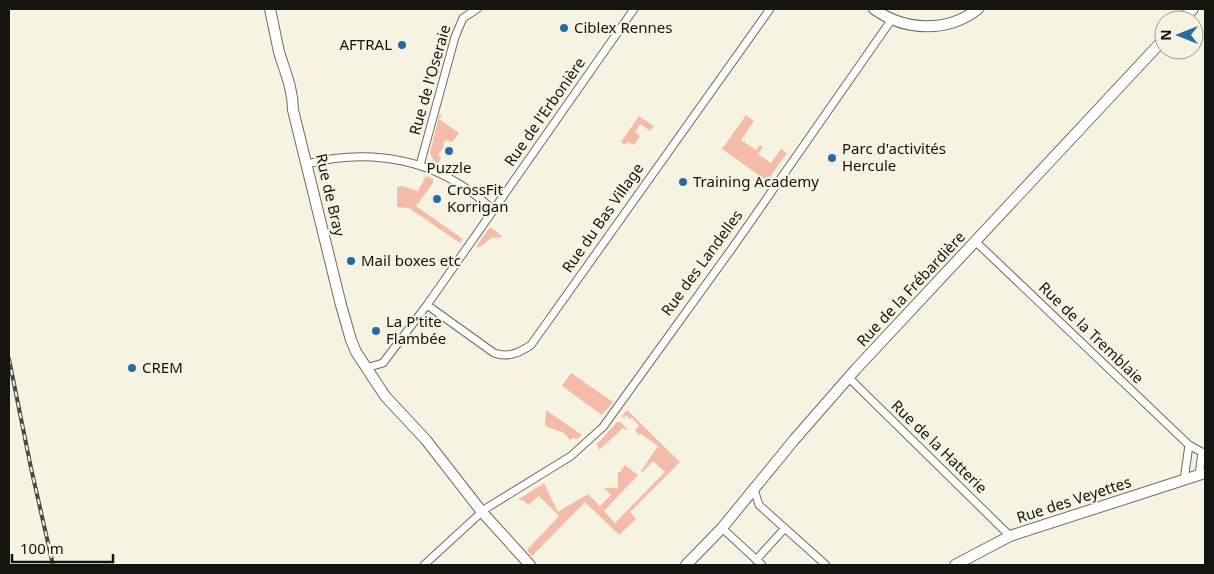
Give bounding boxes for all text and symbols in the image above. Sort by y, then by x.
north arrow [1154,10,1204,60]
place label: Ciblex Rennes [574,17,672,37]
street label: Rue de l'Oseraie [404,22,454,137]
marker: Ciblex Rennes [558,22,570,34]
text: N [1156,29,1175,41]
place label: AFTRAL [340,34,392,54]
marker: AFTRAL [396,39,408,51]
street label: Rue de l'Erbonière [499,53,589,170]
place label: Parc d'activités Hercule [842,138,946,175]
marker: Puzzle [443,145,455,157]
street label: Rue de Bray [312,151,350,238]
marker: Parc d'activités Hercule [826,152,838,164]
place label: Puzzle [427,157,471,177]
street label: Rue du Bas Village [557,159,647,276]
place label: Training Academy [693,171,819,191]
marker: Training Academy [677,176,689,188]
place label: CrossFit Korrigan [447,179,509,216]
marker: CrossFit Korrigan [431,193,443,205]
street label: Rue des Landelles [656,205,746,319]
street label: Rue de la Frébardière [852,227,969,350]
place label: Mail boxes etc [361,250,461,270]
marker: Mail boxes etc [345,255,357,267]
street label: Rue de la Tremblaie [1035,277,1148,388]
place label: La P'tite Flambée [386,311,446,348]
marker: La P'tite Flambée [370,325,382,337]
place label: CREM [142,357,183,377]
marker: CREM [126,362,138,374]
street label: Rue de la Hatterie [887,395,992,497]
street label: Rue des Veyettes [1014,471,1133,527]
scale bar [12,532,114,564]
text: 100 m [20,538,64,558]

